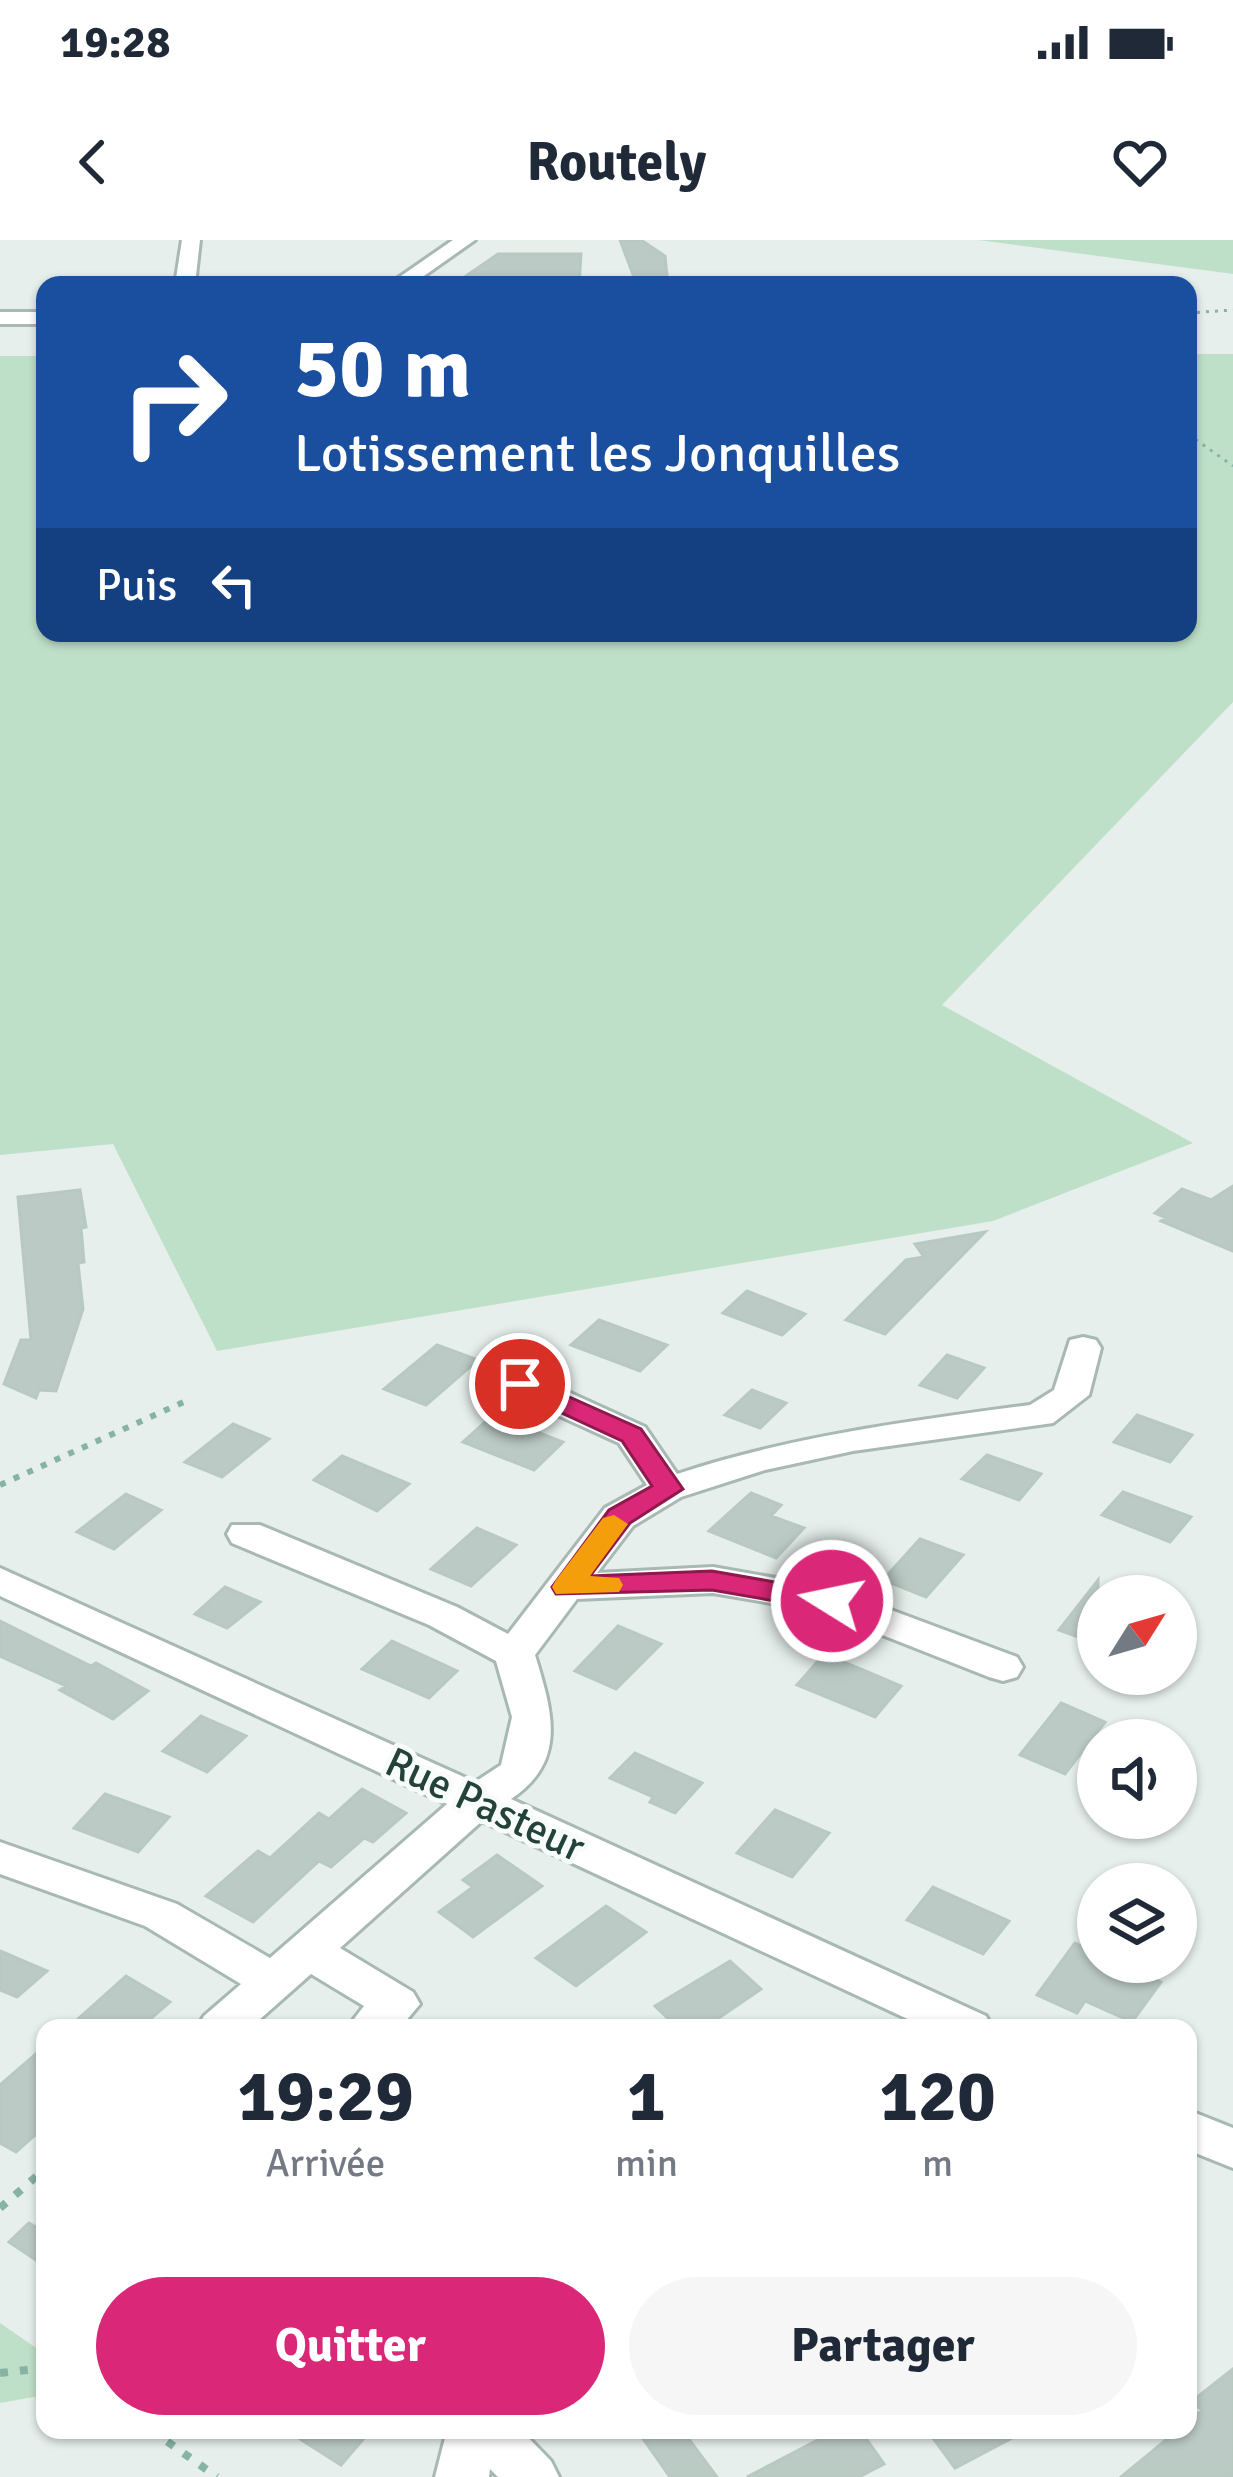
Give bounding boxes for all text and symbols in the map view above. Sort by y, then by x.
text: 19:28 [60,15,170,70]
icon: back [60,129,126,195]
text: Routely [527,129,706,196]
icon: heart [1107,129,1173,195]
text: 50 m [294,317,471,421]
icon: right [96,324,252,480]
text: Lotissement les Jonquilles [294,420,900,487]
icon: left [201,552,267,618]
text: Puis [96,558,177,613]
pin [469,1333,571,1435]
icon: arrive [487,1351,553,1417]
position arrow [769,1538,895,1664]
north arrow [1077,1575,1197,1695]
map controls [1077,1575,1197,1983]
button: sound [1077,1719,1197,1839]
street label: Rue Pasteur [377,1737,593,1874]
button: layers [1077,1863,1197,1983]
text: 19:29 [237,2052,414,2141]
text: 1 [627,2052,666,2141]
text: 120 [879,2052,996,2141]
text: Arrivée [266,2139,385,2187]
text: min [615,2139,678,2187]
text: m [922,2139,953,2187]
button: Quitter [96,2277,605,2415]
button: Partager [629,2277,1137,2415]

